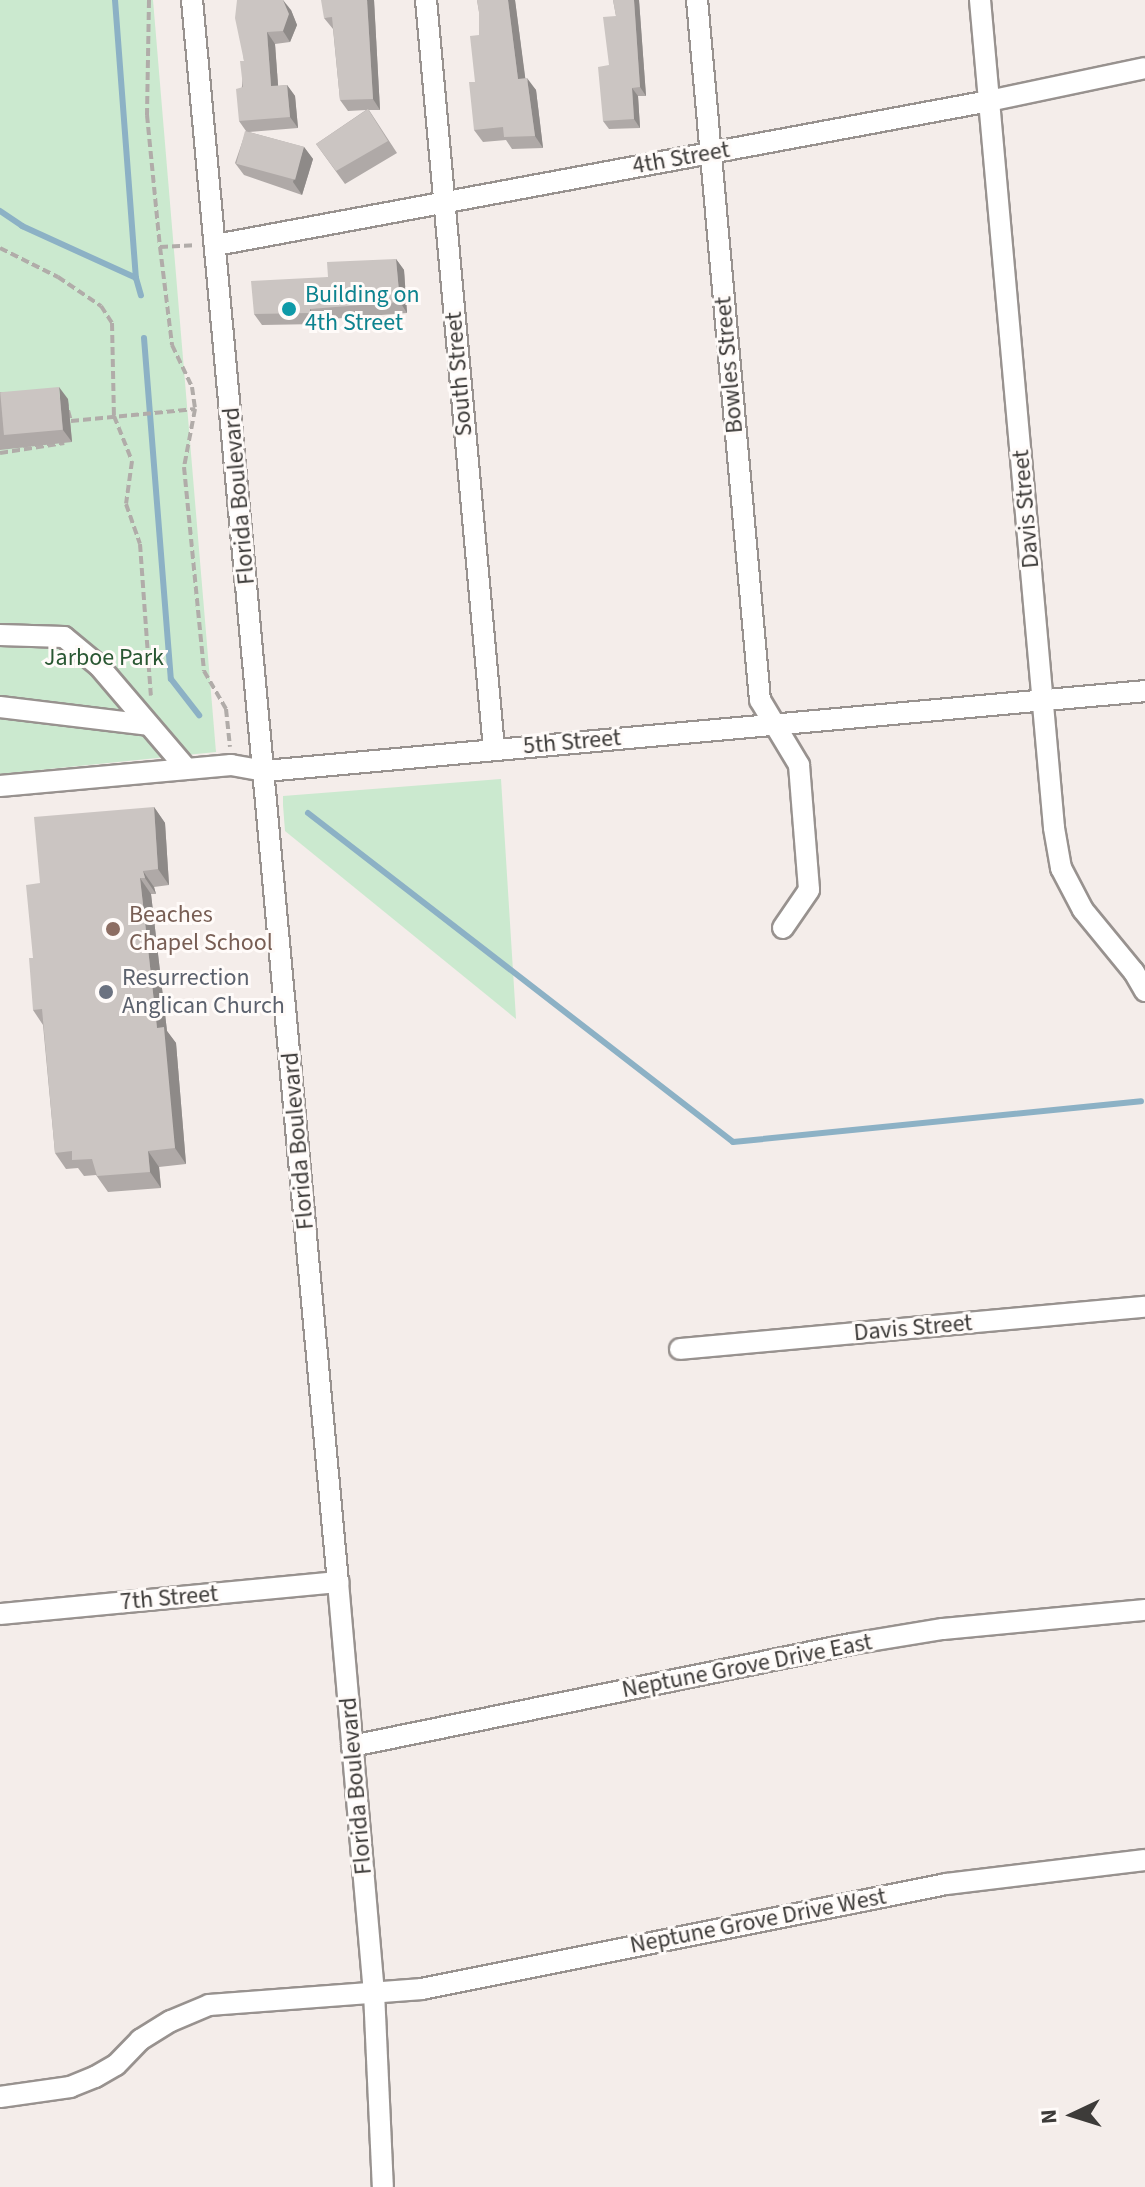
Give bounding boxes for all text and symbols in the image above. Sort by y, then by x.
street label: 4th Street [630,135,732,181]
place label: Building on 4th Street [305,281,420,337]
street label: Bowles Street [709,295,749,435]
marker: Building on 4th Street [280,300,298,318]
street label: South Street [439,310,479,438]
street label: Florida Boulevard [217,406,261,586]
street label: Davis Street [1006,448,1046,570]
park label: Jarboe Park [44,644,164,672]
street label: 5th Street [522,723,622,761]
place label: Beaches Chapel School [129,901,273,957]
marker: Beaches Chapel School [104,920,122,938]
place label: Resurrection Anglican Church [122,964,285,1020]
marker: Resurrection Anglican Church [97,983,115,1001]
street label: Florida Boulevard [276,1051,320,1231]
street label: Davis Street [852,1308,974,1348]
street label: 7th Street [119,1579,219,1617]
street label: Neptune Grove Drive East [619,1628,875,1704]
street label: Florida Boulevard [334,1696,378,1876]
street label: Neptune Grove Drive West [628,1882,888,1960]
north arrow [1033,2075,1113,2155]
text: N [1033,2108,1066,2125]

